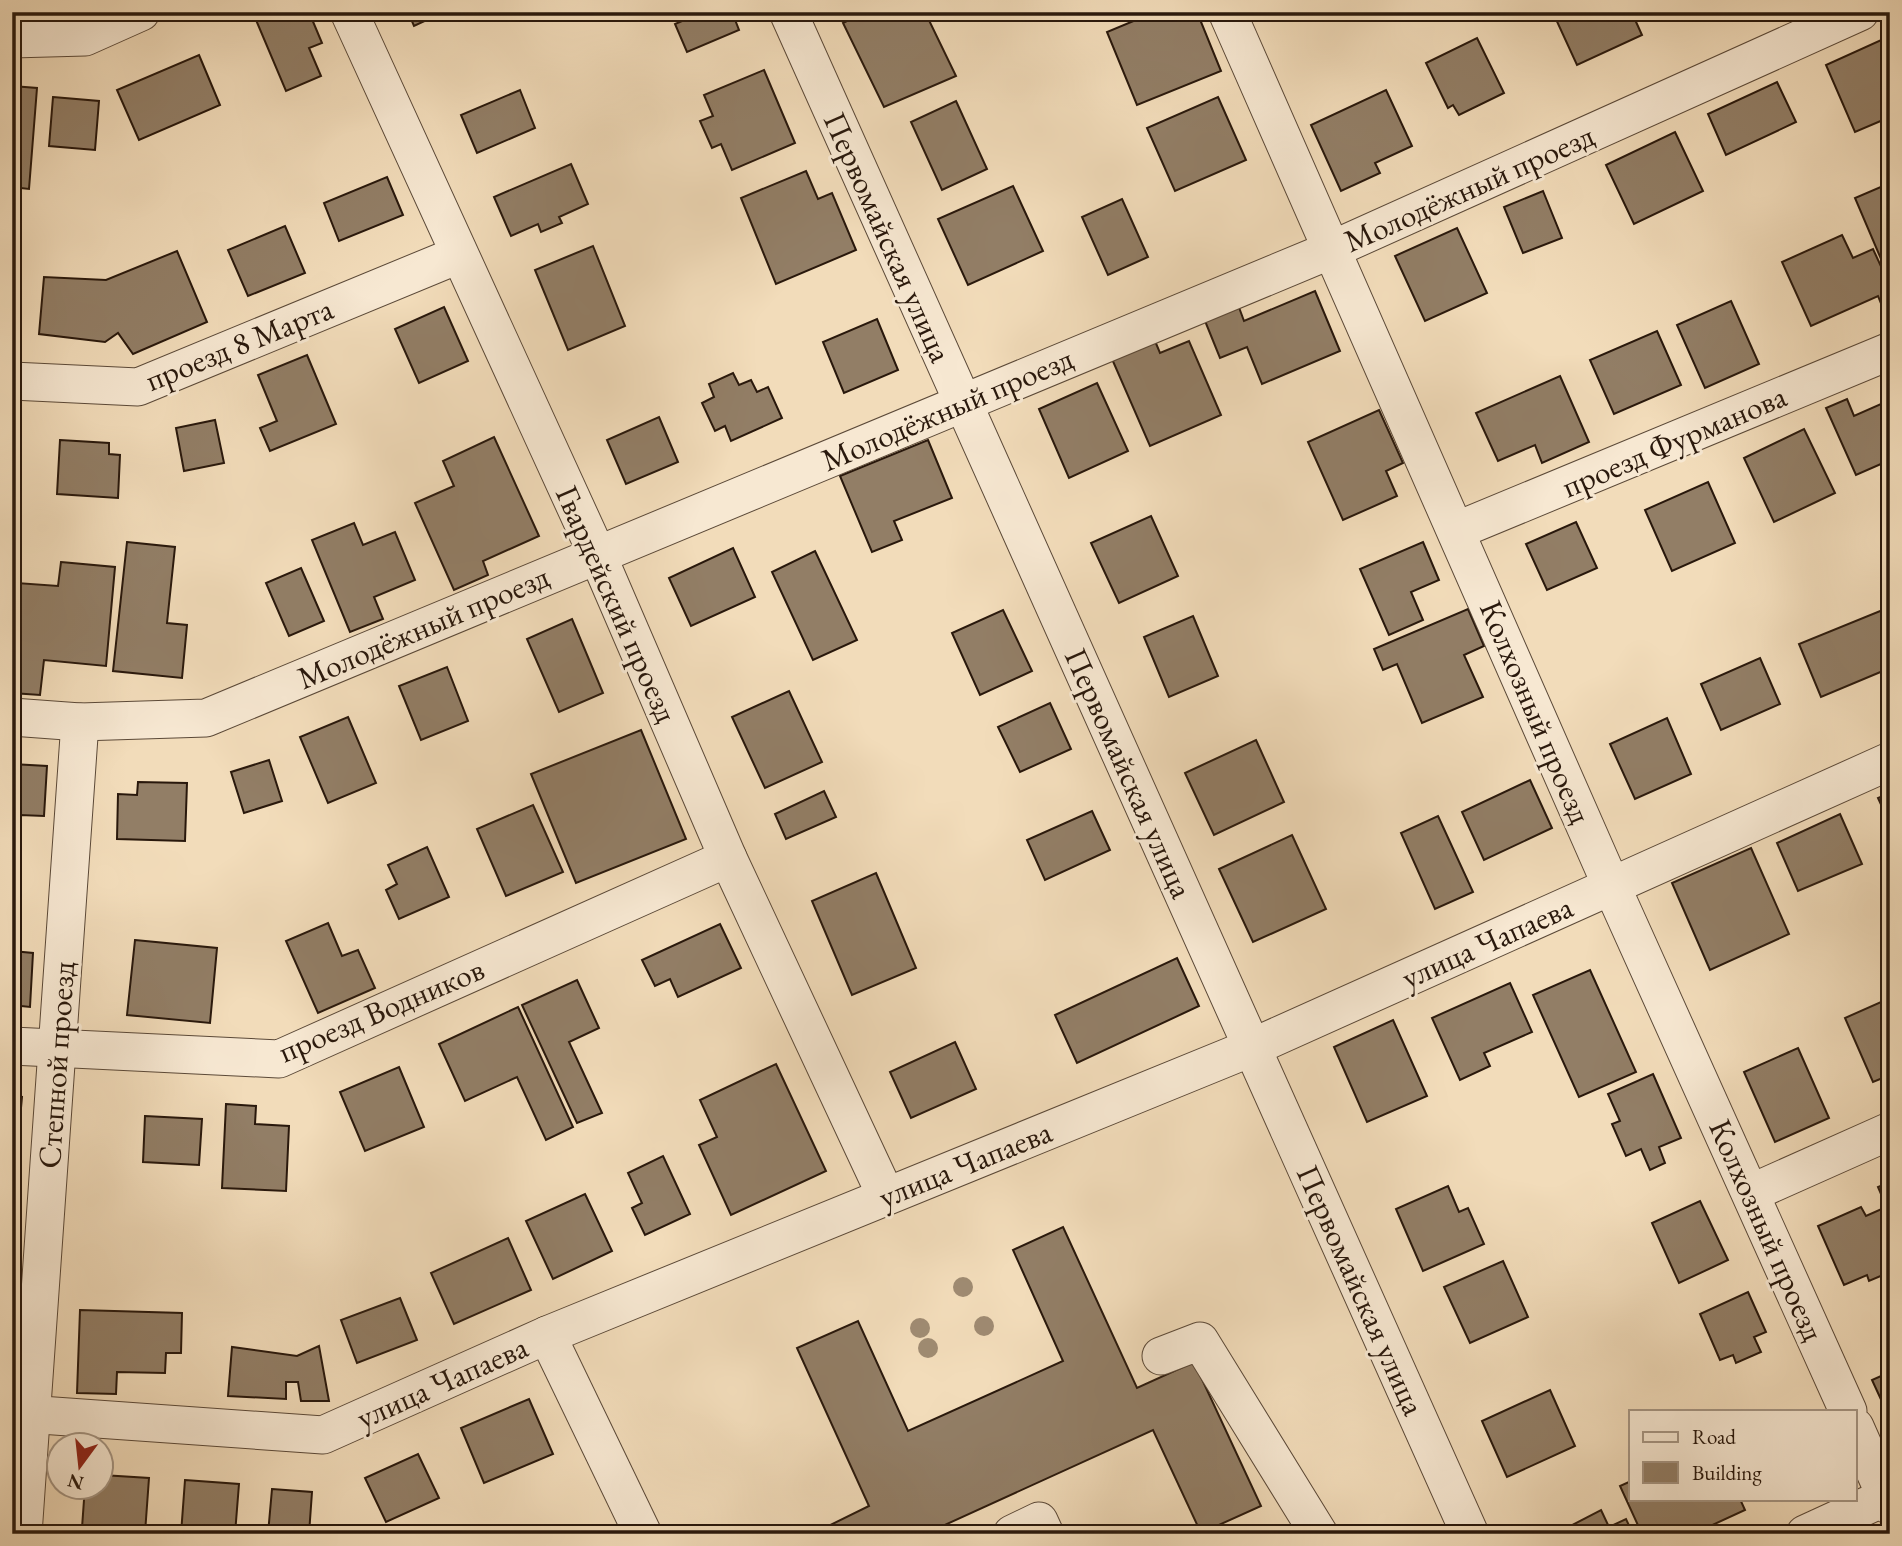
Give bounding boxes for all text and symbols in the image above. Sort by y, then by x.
street label: Первомайская улица [814,105,962,369]
street label: Молодёжный проезд [1337,114,1601,262]
street label: проезд 8 Марта [139,287,339,401]
street label: Молодёжный проезд [815,337,1080,481]
street label: проезд Фурманова [1555,375,1793,507]
street label: Гвардейский проезд [546,479,688,729]
street label: Молодёжный проезд [291,555,556,699]
street label: Колхозный проезд [1470,594,1602,830]
street label: Первомайская улица [1055,641,1203,905]
street label: улица Чапаева [1395,885,1579,998]
street label: проезд Водников [272,948,490,1072]
street label: Степной проезд [28,960,84,1170]
street label: улица Чапаева [872,1110,1058,1218]
street label: Колхозный проезд [1699,1113,1835,1348]
street label: Первомайская улица [1287,1158,1435,1422]
street label: улица Чапаева [350,1325,534,1438]
legend [1629,1410,1856,1500]
text: Road [1692,1423,1736,1450]
north arrow [46,1430,116,1500]
text: Building [1692,1459,1762,1486]
text: N [64,1468,86,1496]

